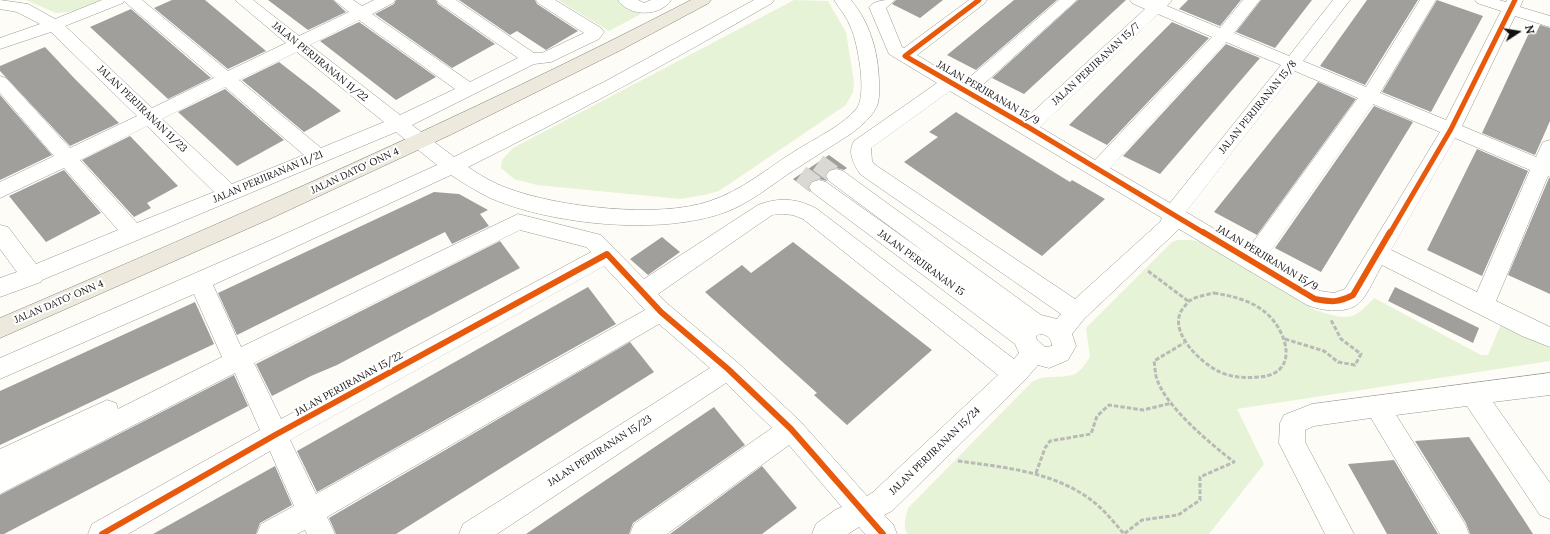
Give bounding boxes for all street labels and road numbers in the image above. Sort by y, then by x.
street label: JALAN PERJIRANAN 11/22 [270,20,370,104]
street label: JALAN PERJIRANAN 15/7 [1050,20,1142,108]
street label: JALAN PERJIRANAN 15/8 [1217,58,1299,156]
street label: JALAN PERJIRANAN 15/9 [935,59,1041,127]
street label: JALAN PERJIRANAN 11/23 [95,63,189,155]
street label: JALAN DATO' ONN 4 [309,145,401,197]
street label: JALAN PERJIRANAN 11/21 [211,148,325,206]
street label: JALAN PERJIRANAN 15/9 [1214,223,1320,293]
street label: JALAN PERJIRANAN 15 [875,228,967,298]
street label: JALAN DATO' ONN 4 [13,278,105,326]
street label: JALAN PERJIRANAN 15/22 [293,349,405,419]
street label: JALAN PERJIRANAN 15/24 [887,405,983,497]
street label: JALAN PERJIRANAN 15/23 [546,413,654,489]

